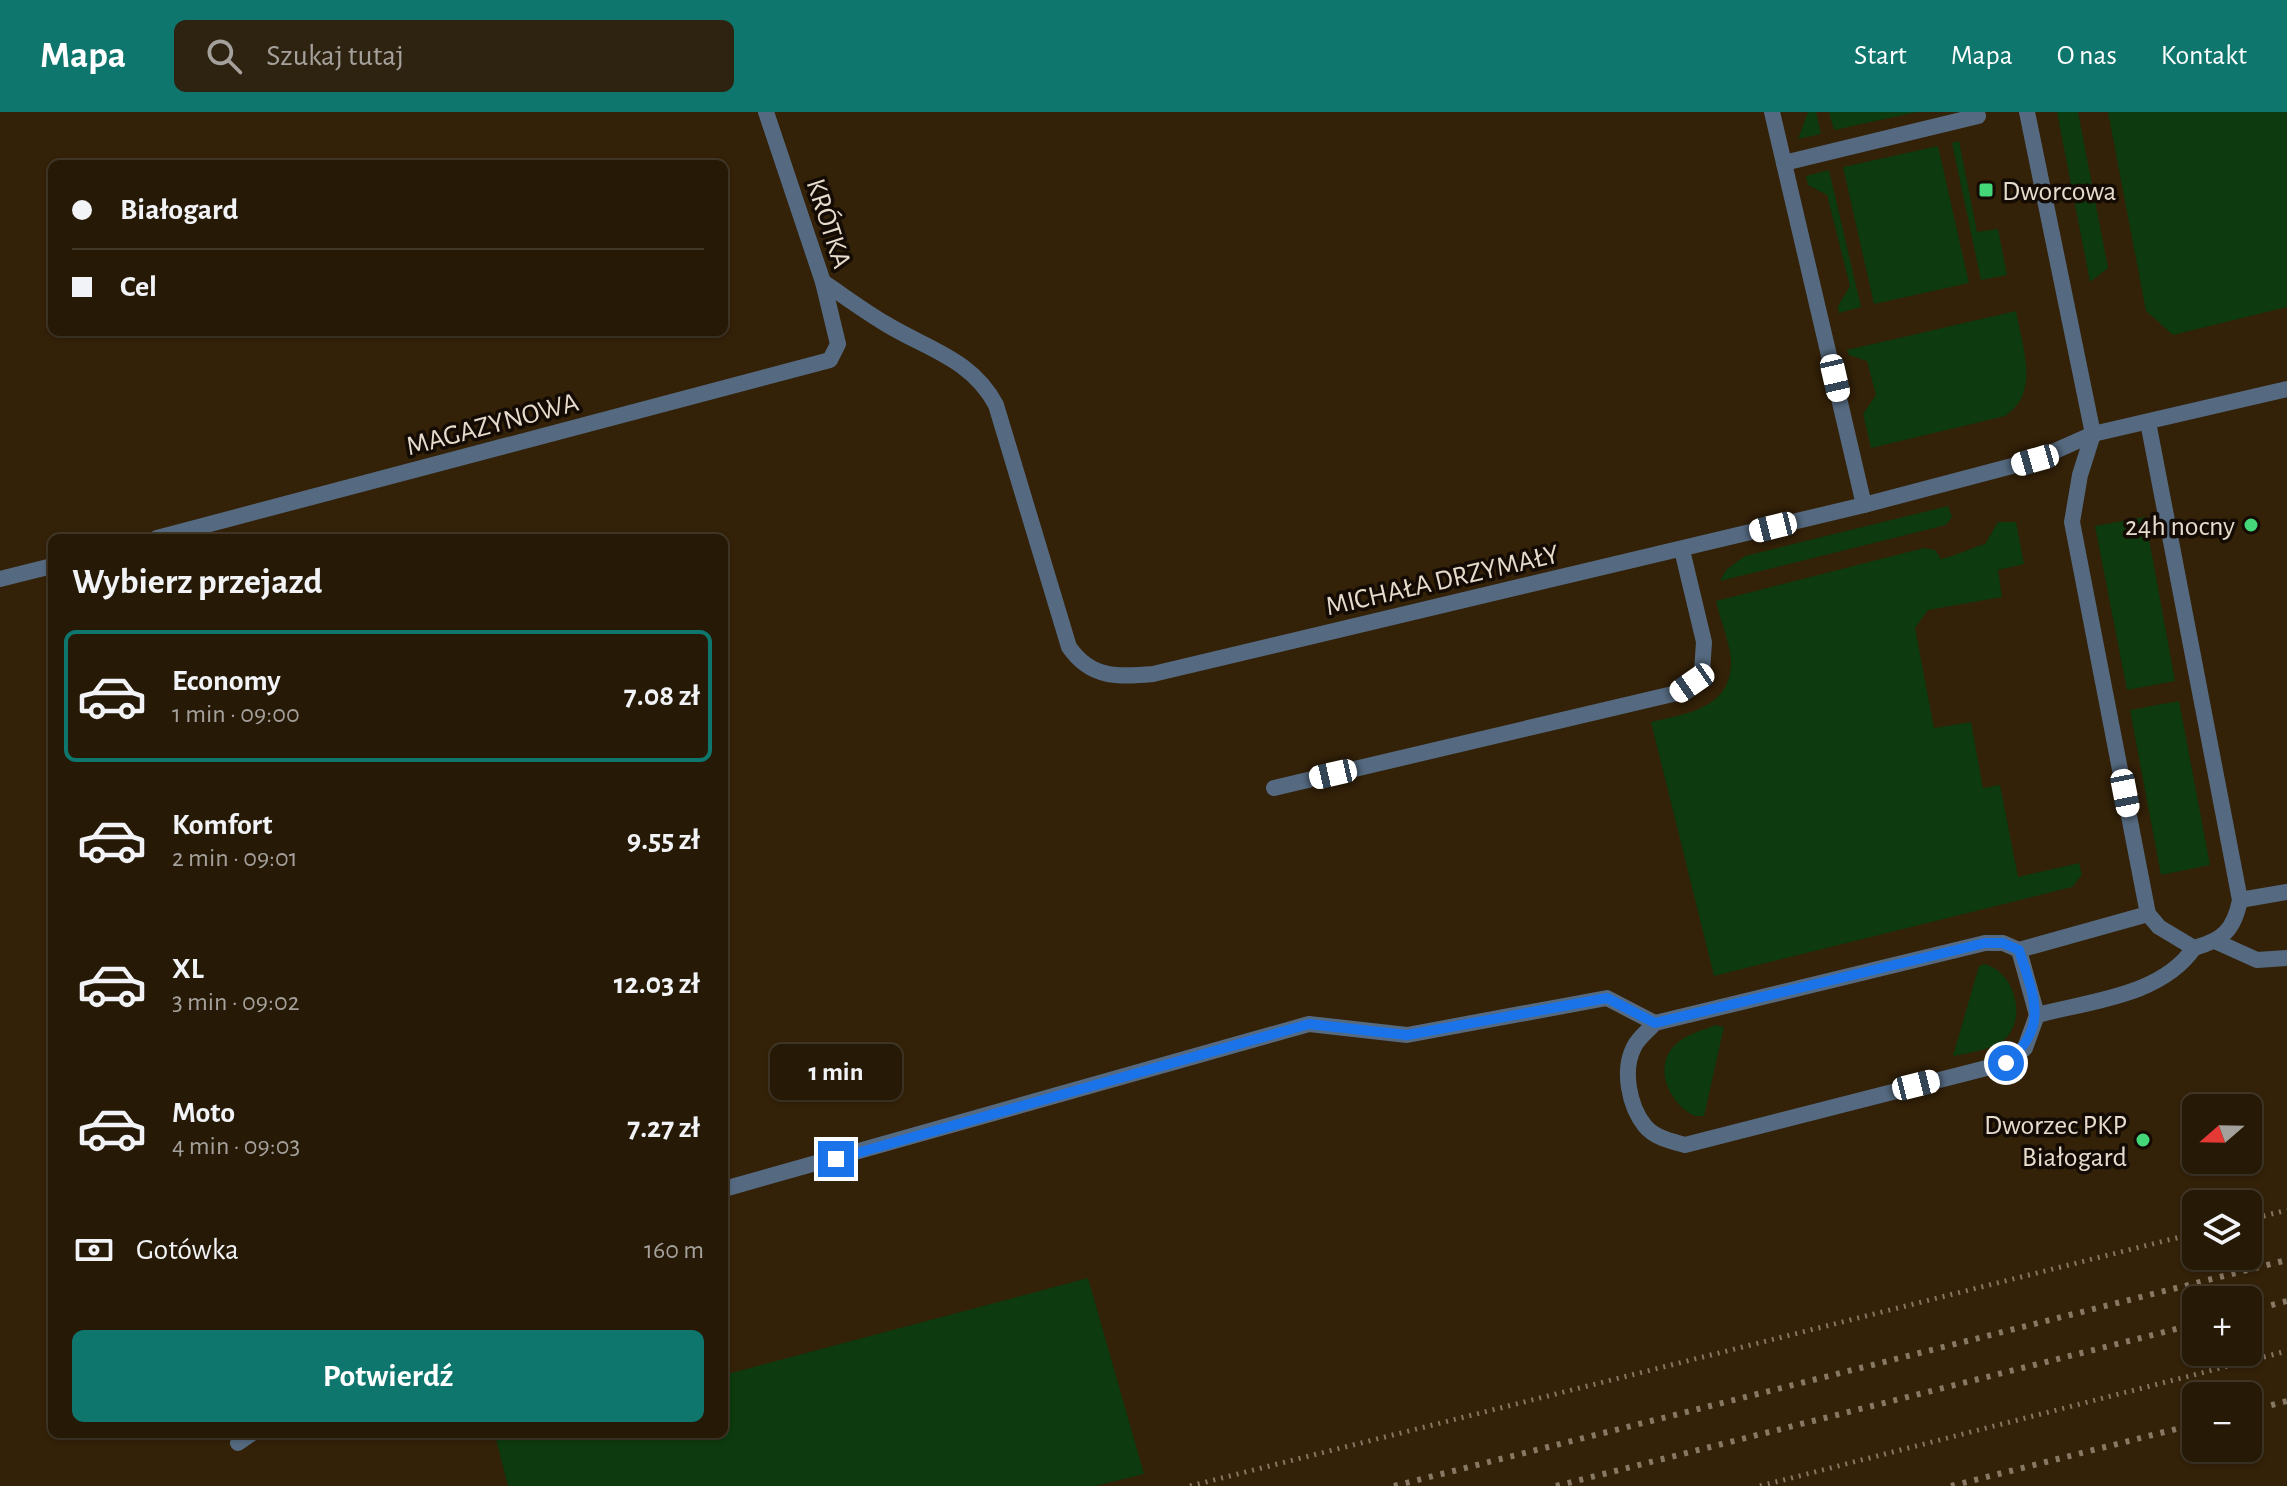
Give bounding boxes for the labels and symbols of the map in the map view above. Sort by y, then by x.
street label: KRÓTKA [801,174,859,272]
place label: Dworcowa [2002,178,2117,206]
marker: Dworcowa [1977,181,1995,199]
car [1818,352,1852,404]
street label: MAGAZYNOWA [403,388,582,461]
car [2009,442,2061,478]
car [1747,510,1799,544]
place label: 24h nocny [2125,513,2235,541]
marker: 24h nocny [2242,516,2260,534]
street label: MICHAŁA DRZYMAŁY [1323,540,1562,621]
car [1665,659,1719,707]
car [1307,757,1359,791]
car [2109,767,2141,819]
callout: 1 min [770,1043,902,1099]
route start [1988,1045,2024,1081]
car [1890,1068,1942,1102]
north arrow [2182,1094,2262,1174]
place label: Dworzec PKP Białogard [1984,1112,2127,1172]
marker: Dworzec PKP Białogard [2134,1131,2152,1149]
route end [818,1141,854,1177]

